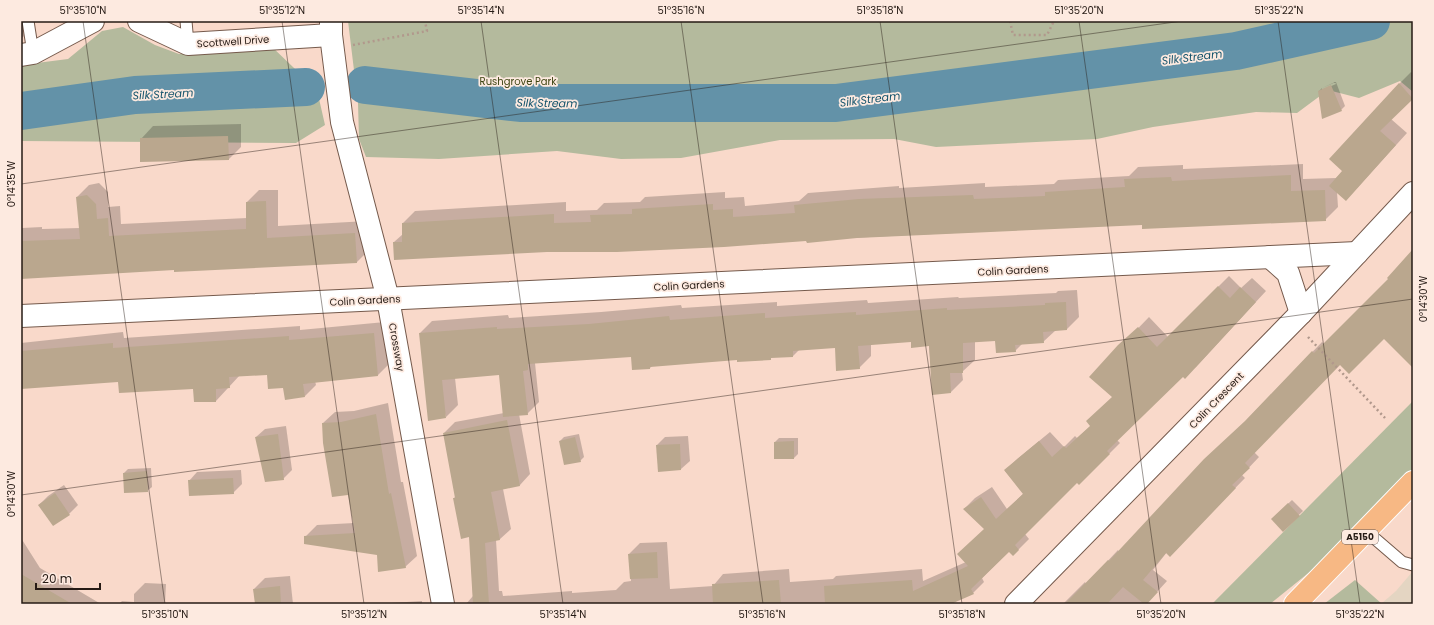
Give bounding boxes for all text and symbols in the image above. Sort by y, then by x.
text: 51°35'10"N [60,3,106,18]
text: 51°35'12"N [259,3,305,18]
text: 51°35'14"N [458,3,504,18]
text: 51°35'16"N [658,3,704,18]
text: 51°35'18"N [857,3,903,18]
text: 51°35'20"N [1054,3,1104,18]
text: 51°35'22"N [1255,3,1303,18]
street label: Scottwell Drive [196,31,270,52]
water label: Silk Stream [1161,45,1223,69]
park label: Rushgrove Park [480,74,557,89]
water label: Silk Stream [132,84,194,104]
water label: Silk Stream [839,87,901,111]
water label: Silk Stream [516,94,578,112]
text: 0°14'35"W [4,161,19,207]
street label: Colin Gardens [977,261,1049,280]
street label: Colin Gardens [653,276,725,295]
text: 0°14'30"W [1416,276,1431,322]
street label: Colin Gardens [329,291,401,310]
street label: Crossway [385,322,408,373]
street label: Colin Crescent [1186,369,1247,432]
text: 0°14'30"W [4,471,19,517]
road number: A5150 [1342,530,1378,544]
scale bar [36,565,100,591]
text: 20 m [42,570,72,587]
text: 51°35'10"N [142,607,188,622]
text: 51°35'12"N [341,607,387,622]
text: 51°35'14"N [540,607,586,622]
text: 51°35'16"N [739,607,785,622]
text: 51°35'18"N [939,607,985,622]
text: 51°35'20"N [1136,607,1186,622]
text: 51°35'22"N [1336,607,1384,622]

